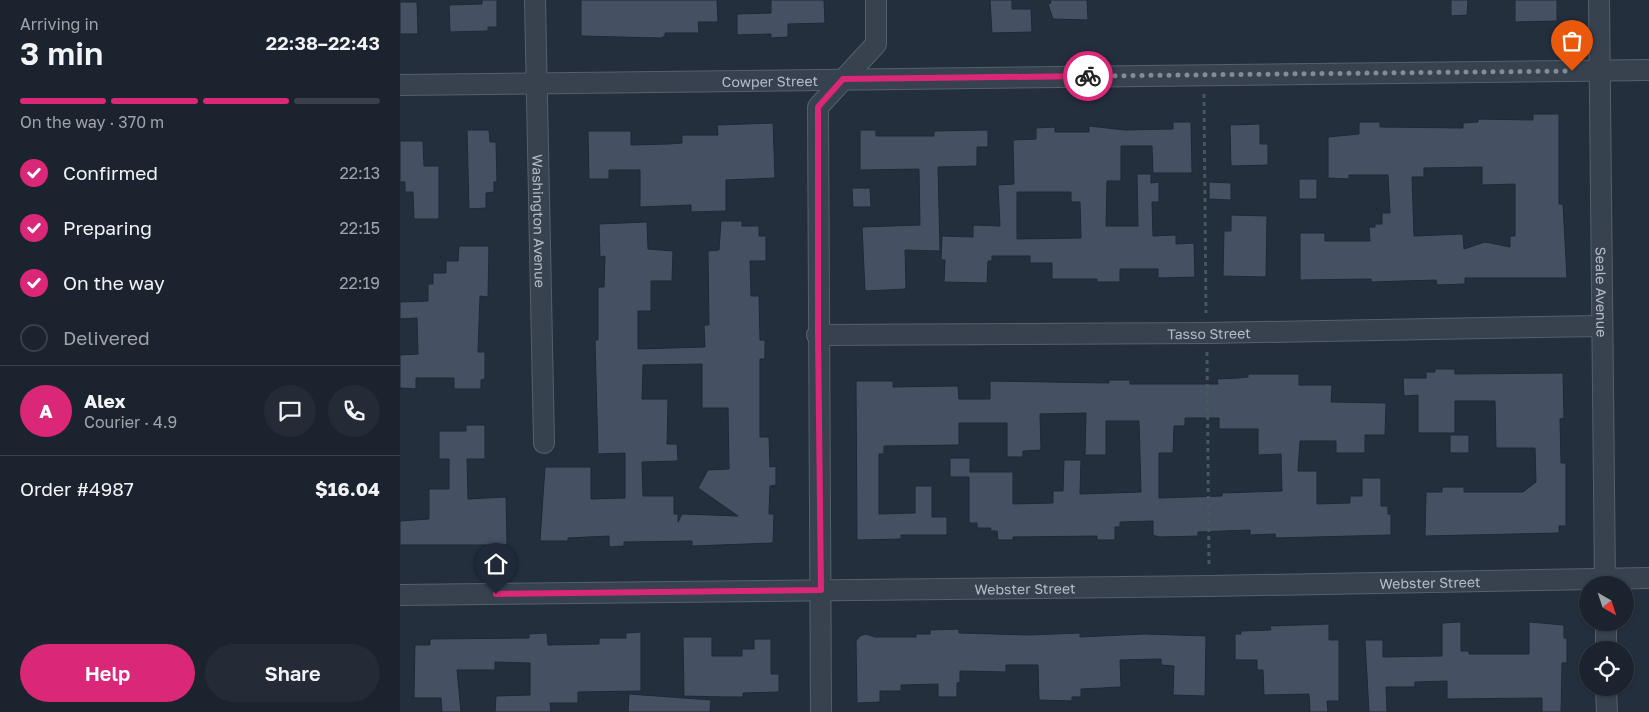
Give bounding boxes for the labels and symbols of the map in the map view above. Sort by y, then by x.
pin [1551,20,1593,71]
courier [1063,51,1113,101]
street label: Cowper Street [722,71,818,90]
street label: Washington Avenue [530,154,549,288]
street label: Seale Avenue [1593,247,1611,337]
street label: Tasso Street [1167,324,1251,342]
pin [475,543,517,594]
street label: Webster Street [1379,573,1481,591]
north arrow [1579,576,1634,631]
street label: Webster Street [974,579,1076,597]

